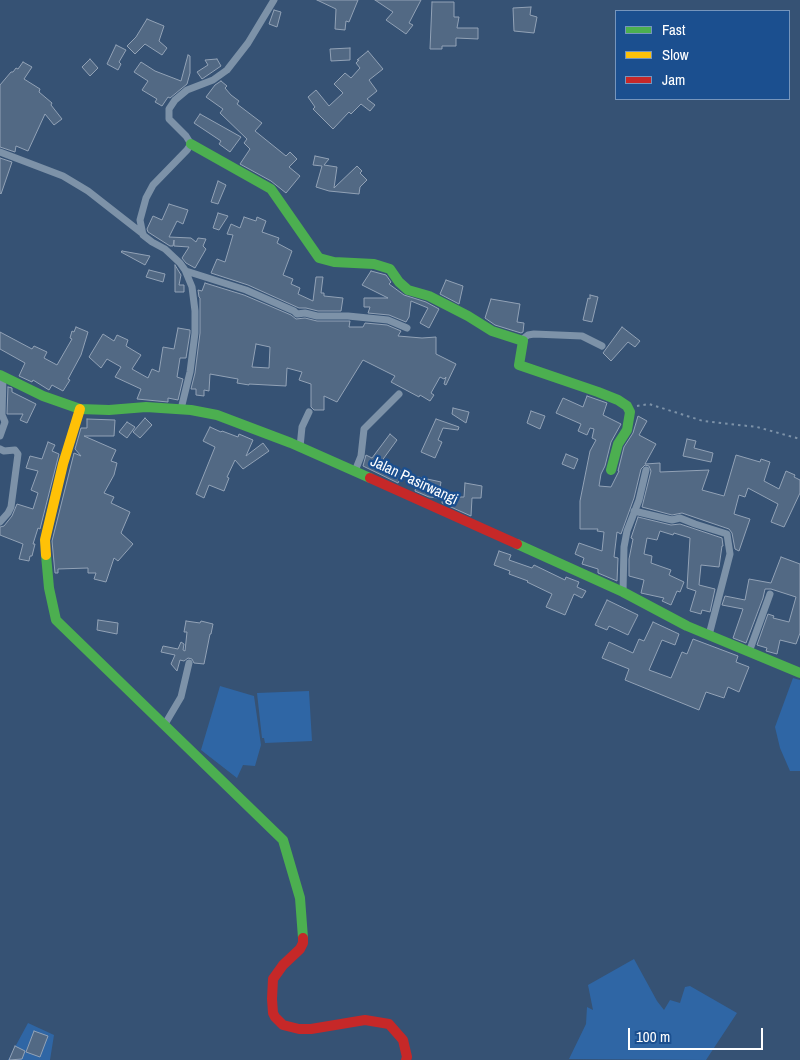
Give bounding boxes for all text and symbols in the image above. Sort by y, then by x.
legend [615,10,790,100]
text: Fast [662,19,685,40]
text: Slow [662,44,689,65]
text: Jam [662,69,685,90]
street label: Jalan Pasirwangi [367,453,461,509]
scale bar [630,1018,765,1050]
text: 100 m [636,1026,670,1047]

